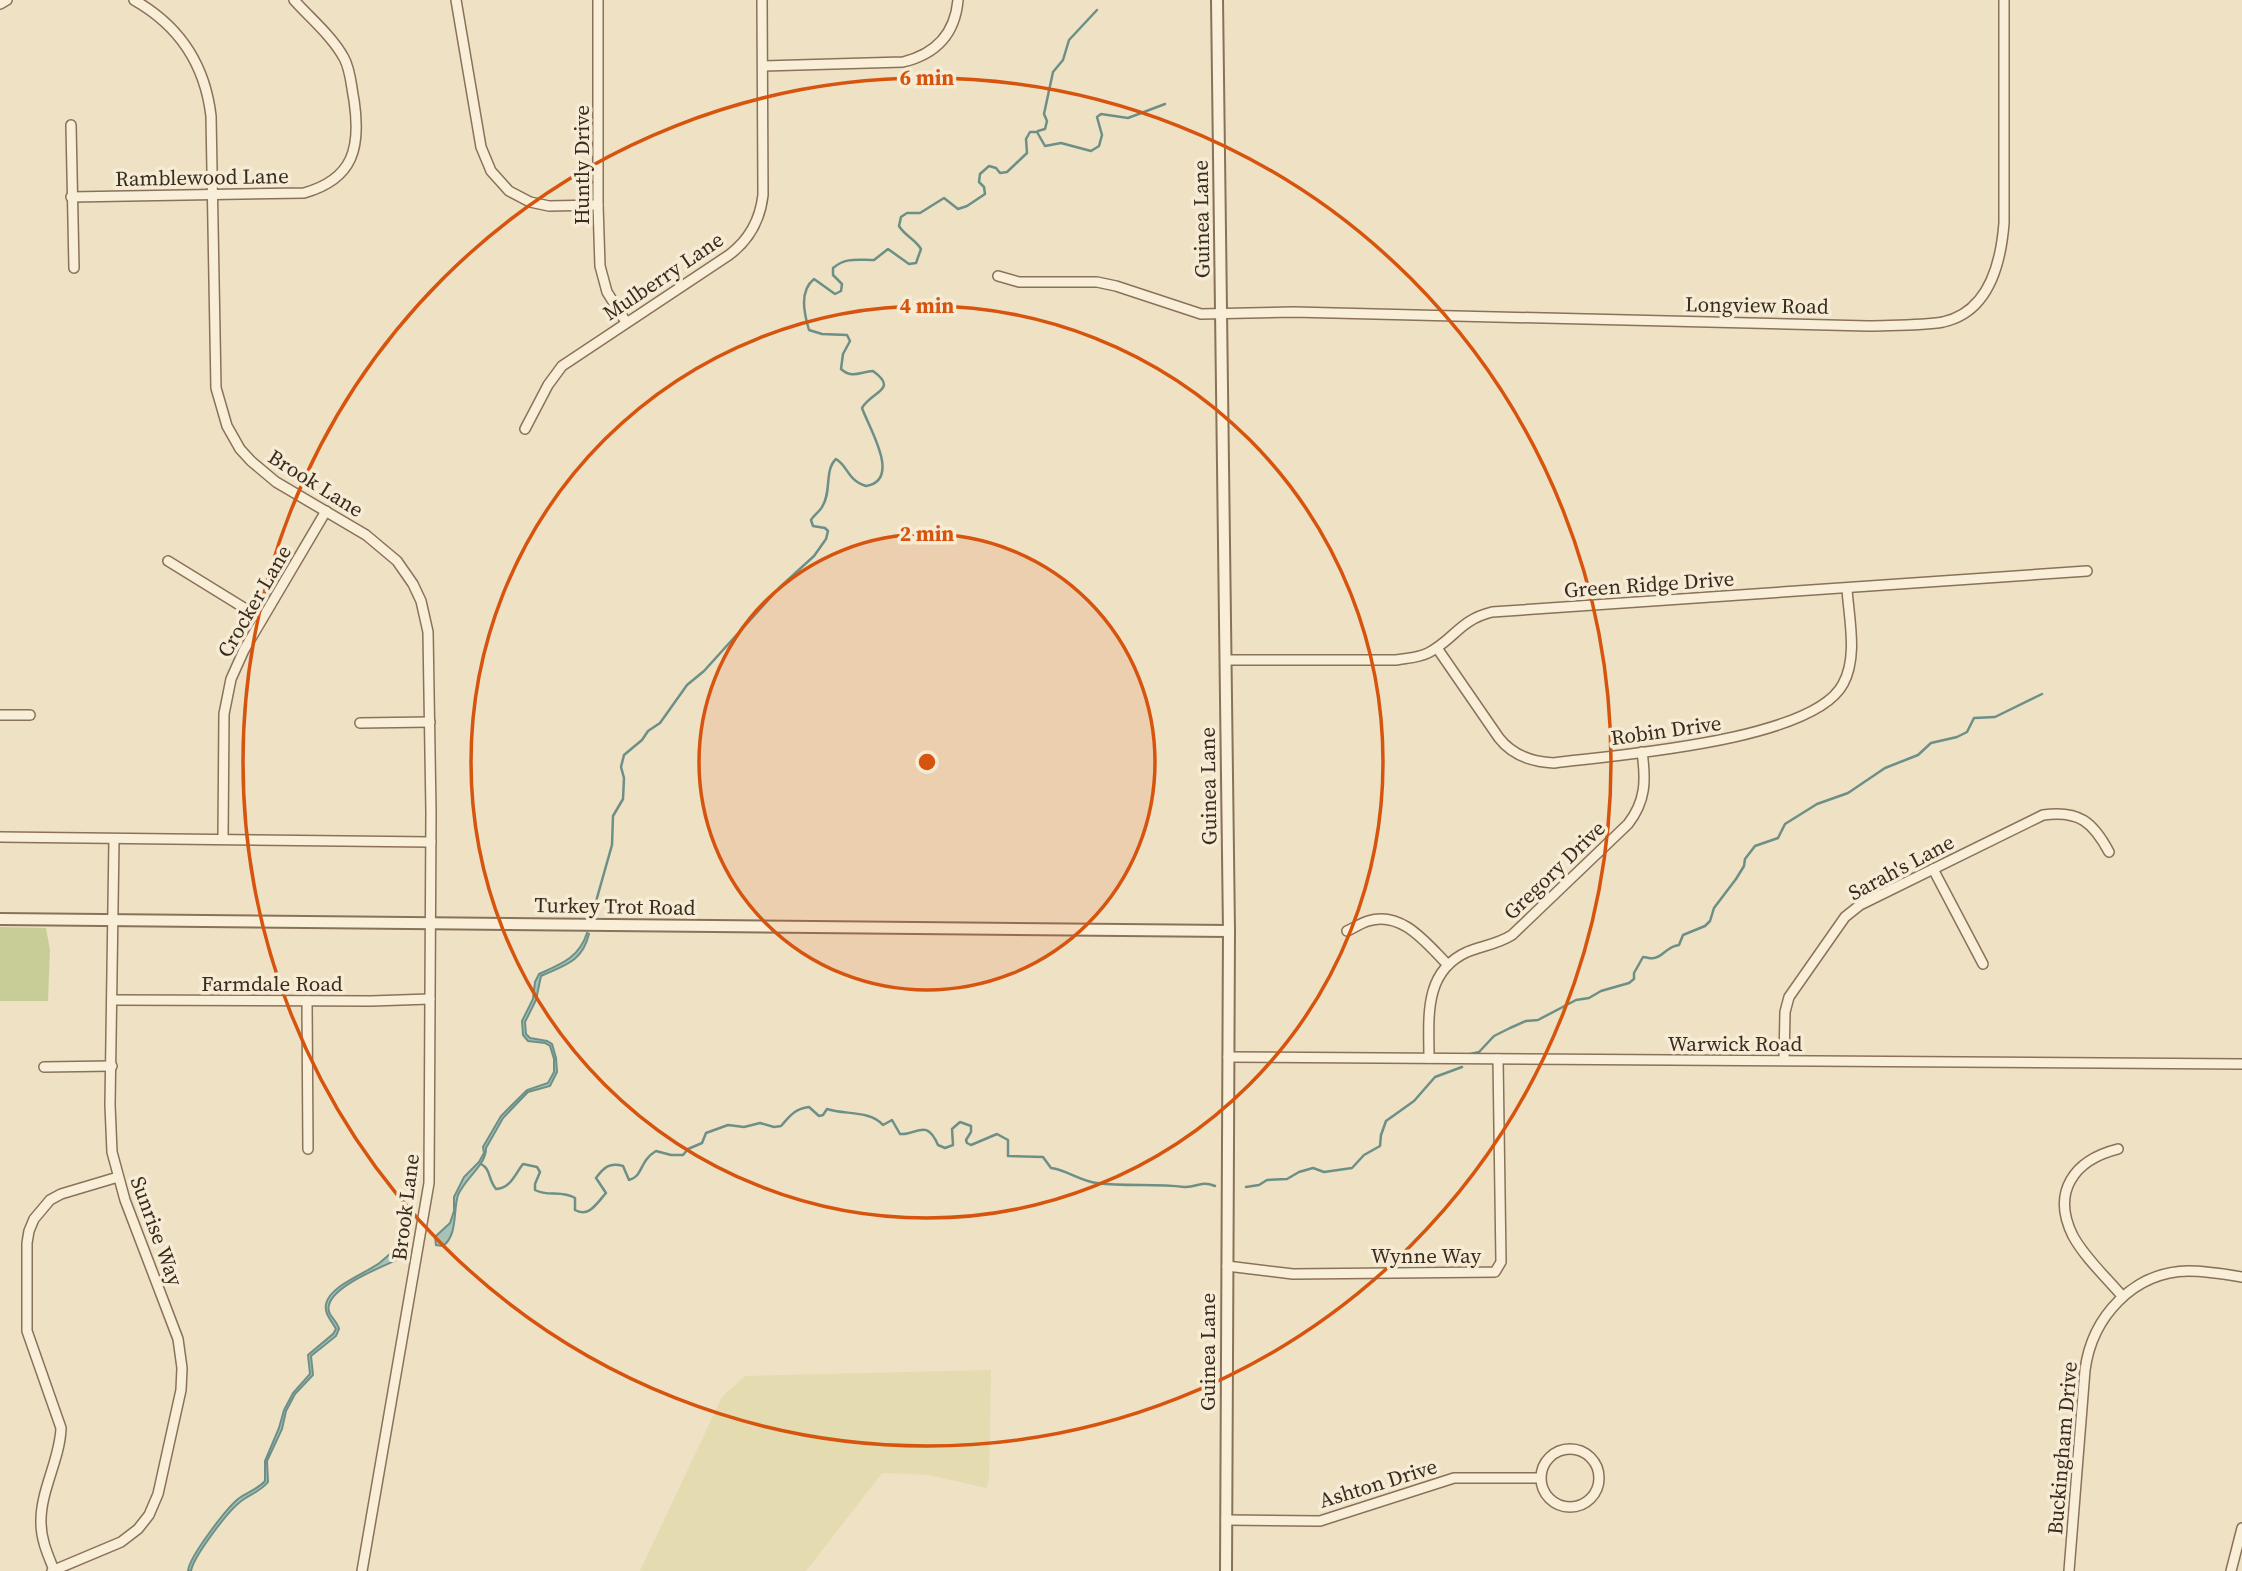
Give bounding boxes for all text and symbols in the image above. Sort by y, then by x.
text: 6 min [900,63,954,92]
street label: Huntly Drive [567,105,596,225]
street label: Guinea Lane [1185,160,1217,278]
street label: Ramblewood Lane [115,161,289,193]
street label: Mulberry Lane [597,225,729,327]
street label: Longview Road [1685,289,1829,321]
text: 4 min [900,291,954,320]
street label: Brook Lane [263,442,369,524]
text: 2 min [900,519,954,548]
street label: Crocker Lane [210,539,298,663]
street label: Green Ridge Drive [1563,564,1735,604]
street label: Robin Drive [1609,708,1723,752]
street label: Guinea Lane [1192,727,1224,845]
centre of rings [915,750,939,774]
street label: Gregory Drive [1497,814,1611,926]
street label: Sarah's Lane [1843,827,1959,907]
street label: Turkey Trot Road [534,890,696,922]
street label: Farmdale Road [201,969,343,998]
street label: Warwick Road [1668,1029,1802,1058]
street label: Brook Lane [384,1152,426,1262]
street label: Sunrise Way [124,1172,190,1290]
street label: Wynne Way [1371,1241,1481,1270]
street label: Guinea Lane [1193,1293,1222,1411]
street label: Buckingham Drive [2040,1360,2084,1536]
street label: Ashton Drive [1315,1451,1441,1515]

